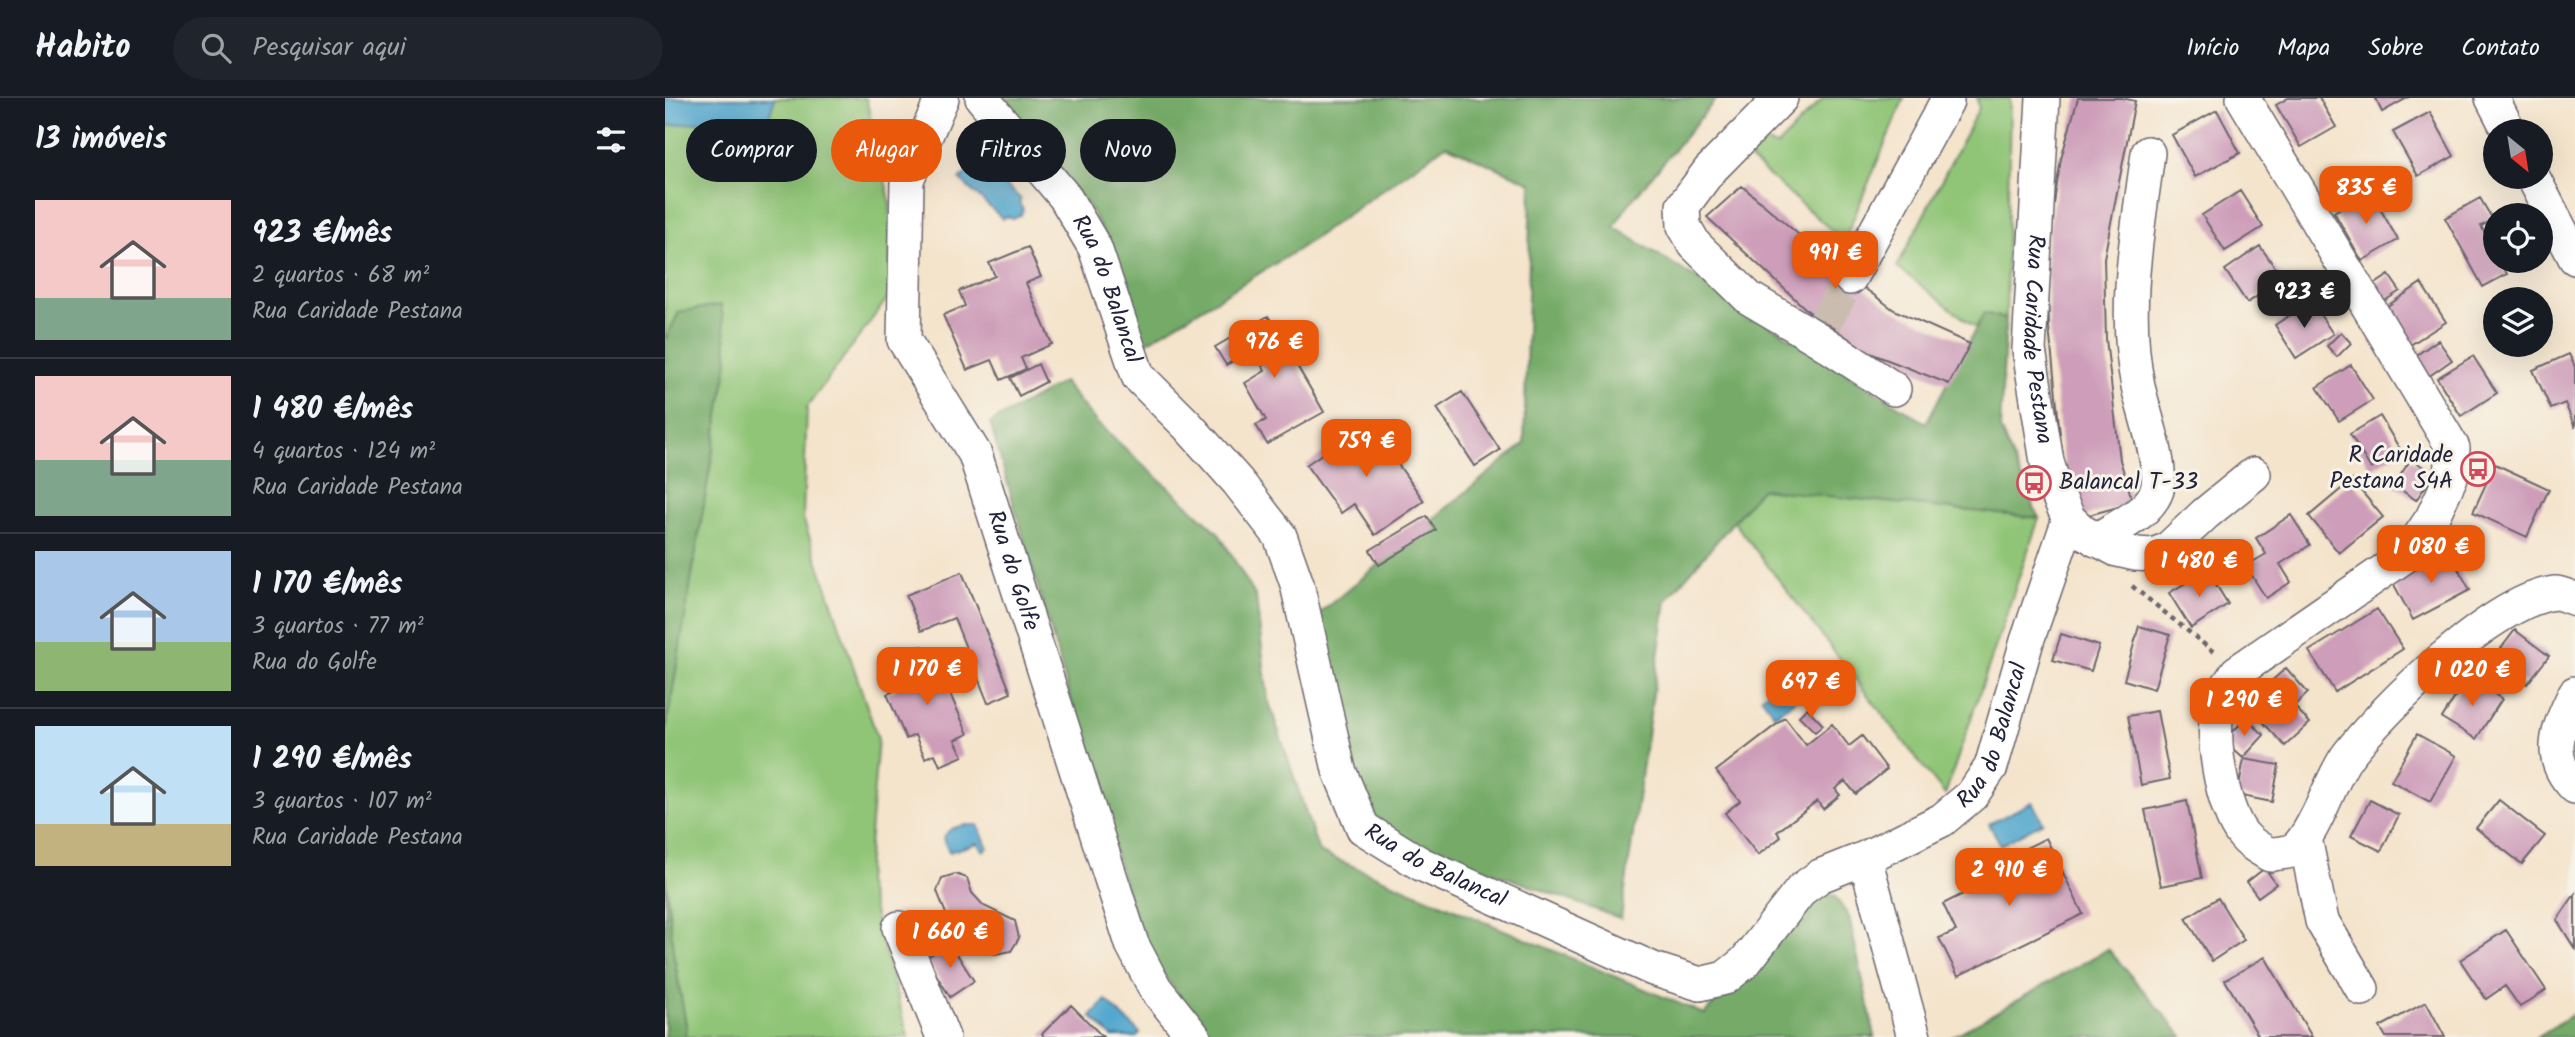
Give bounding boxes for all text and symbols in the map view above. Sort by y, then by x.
search box [173,17,663,80]
text: Habito [35,22,131,75]
text: Pesquisar aqui [253,27,406,69]
icon: search [197,29,235,67]
text: Início [2186,29,2239,68]
text: Mapa [2277,29,2330,68]
text: Sobre [2368,29,2423,68]
text: Contato [2461,29,2540,68]
text: 13 imóveis [35,116,167,164]
chip: Comprar [686,119,817,182]
chip: Alugar [831,119,942,182]
chip: Filtros [956,119,1066,182]
chip: Novo [1080,119,1176,182]
north arrow [2483,119,2553,189]
map controls [2483,119,2553,357]
icon: filters [592,121,630,159]
pin: 835 € [2317,166,2415,226]
text: 835 € [2335,171,2397,207]
button: locate [2483,203,2553,273]
street label: Rua do Balancal [1061,208,1151,369]
text: 923 €/mês [252,210,392,258]
icon: home [91,228,175,312]
pin: 991 € [1786,232,1884,291]
street label: Rua Caridade Pestana [2011,233,2062,447]
text: 991 € [1808,236,1862,272]
text: 2 quartos · 68 m² [252,258,429,294]
pin: 923 € [2255,271,2353,330]
text: 923 € [2273,275,2335,311]
button: layers [2483,287,2553,357]
text: Rua Caridade Pestana [252,294,463,330]
pin: 976 € [1225,320,1323,380]
text: 976 € [1245,325,1303,361]
text: 1 480 €/mês [252,386,413,434]
icon: home [91,404,175,488]
pin: 759 € [1317,420,1415,479]
text: 759 € [1337,424,1395,460]
text: 4 quartos · 124 m² [252,434,435,470]
place label: R Caridade Pestana S4A [2330,438,2453,500]
bus stop icon: R Caridade Pestana S4A [2459,450,2497,488]
bus stop icon: Balancal T-33 [2015,464,2053,502]
place label: Balancal T-33 [2059,465,2198,501]
text: Rua Caridade Pestana [252,470,463,506]
street label: Rua do Golfe [976,506,1049,636]
pin: 1 080 € [2366,526,2496,585]
text: 1 080 € [2393,530,2469,566]
pin: 1 480 € [2134,540,2264,599]
text: 1 480 € [2160,544,2238,580]
text: 1 170 €/mês [252,561,402,609]
icon: home [91,579,175,663]
text: 3 quartos · 77 m² [252,609,424,645]
text: Rua do Golfe [252,645,377,681]
pin: 1 170 € [862,648,992,707]
pin: 1 020 € [2407,648,2537,708]
text: 1 170 € [893,652,961,688]
text: 1 020 € [2434,653,2510,689]
street label: Rua do Balancal [1949,658,2038,818]
pin: 697 € [1762,660,1860,720]
text: 697 € [1782,665,1840,701]
pin: 1 290 € [2179,678,2309,738]
text: 1 290 € [2206,683,2282,719]
text: 1 290 €/mês [252,736,412,784]
icon: home [91,754,175,838]
text: 3 quartos · 107 m² [252,784,432,820]
street label: Rua do Balancal [1357,815,1513,918]
text: Rua Caridade Pestana [252,820,463,856]
pin: 2 910 € [1944,848,2074,908]
text: 2 910 € [1971,853,2047,889]
pin: 1 660 € [885,910,1015,970]
text: 1 660 € [912,915,988,951]

